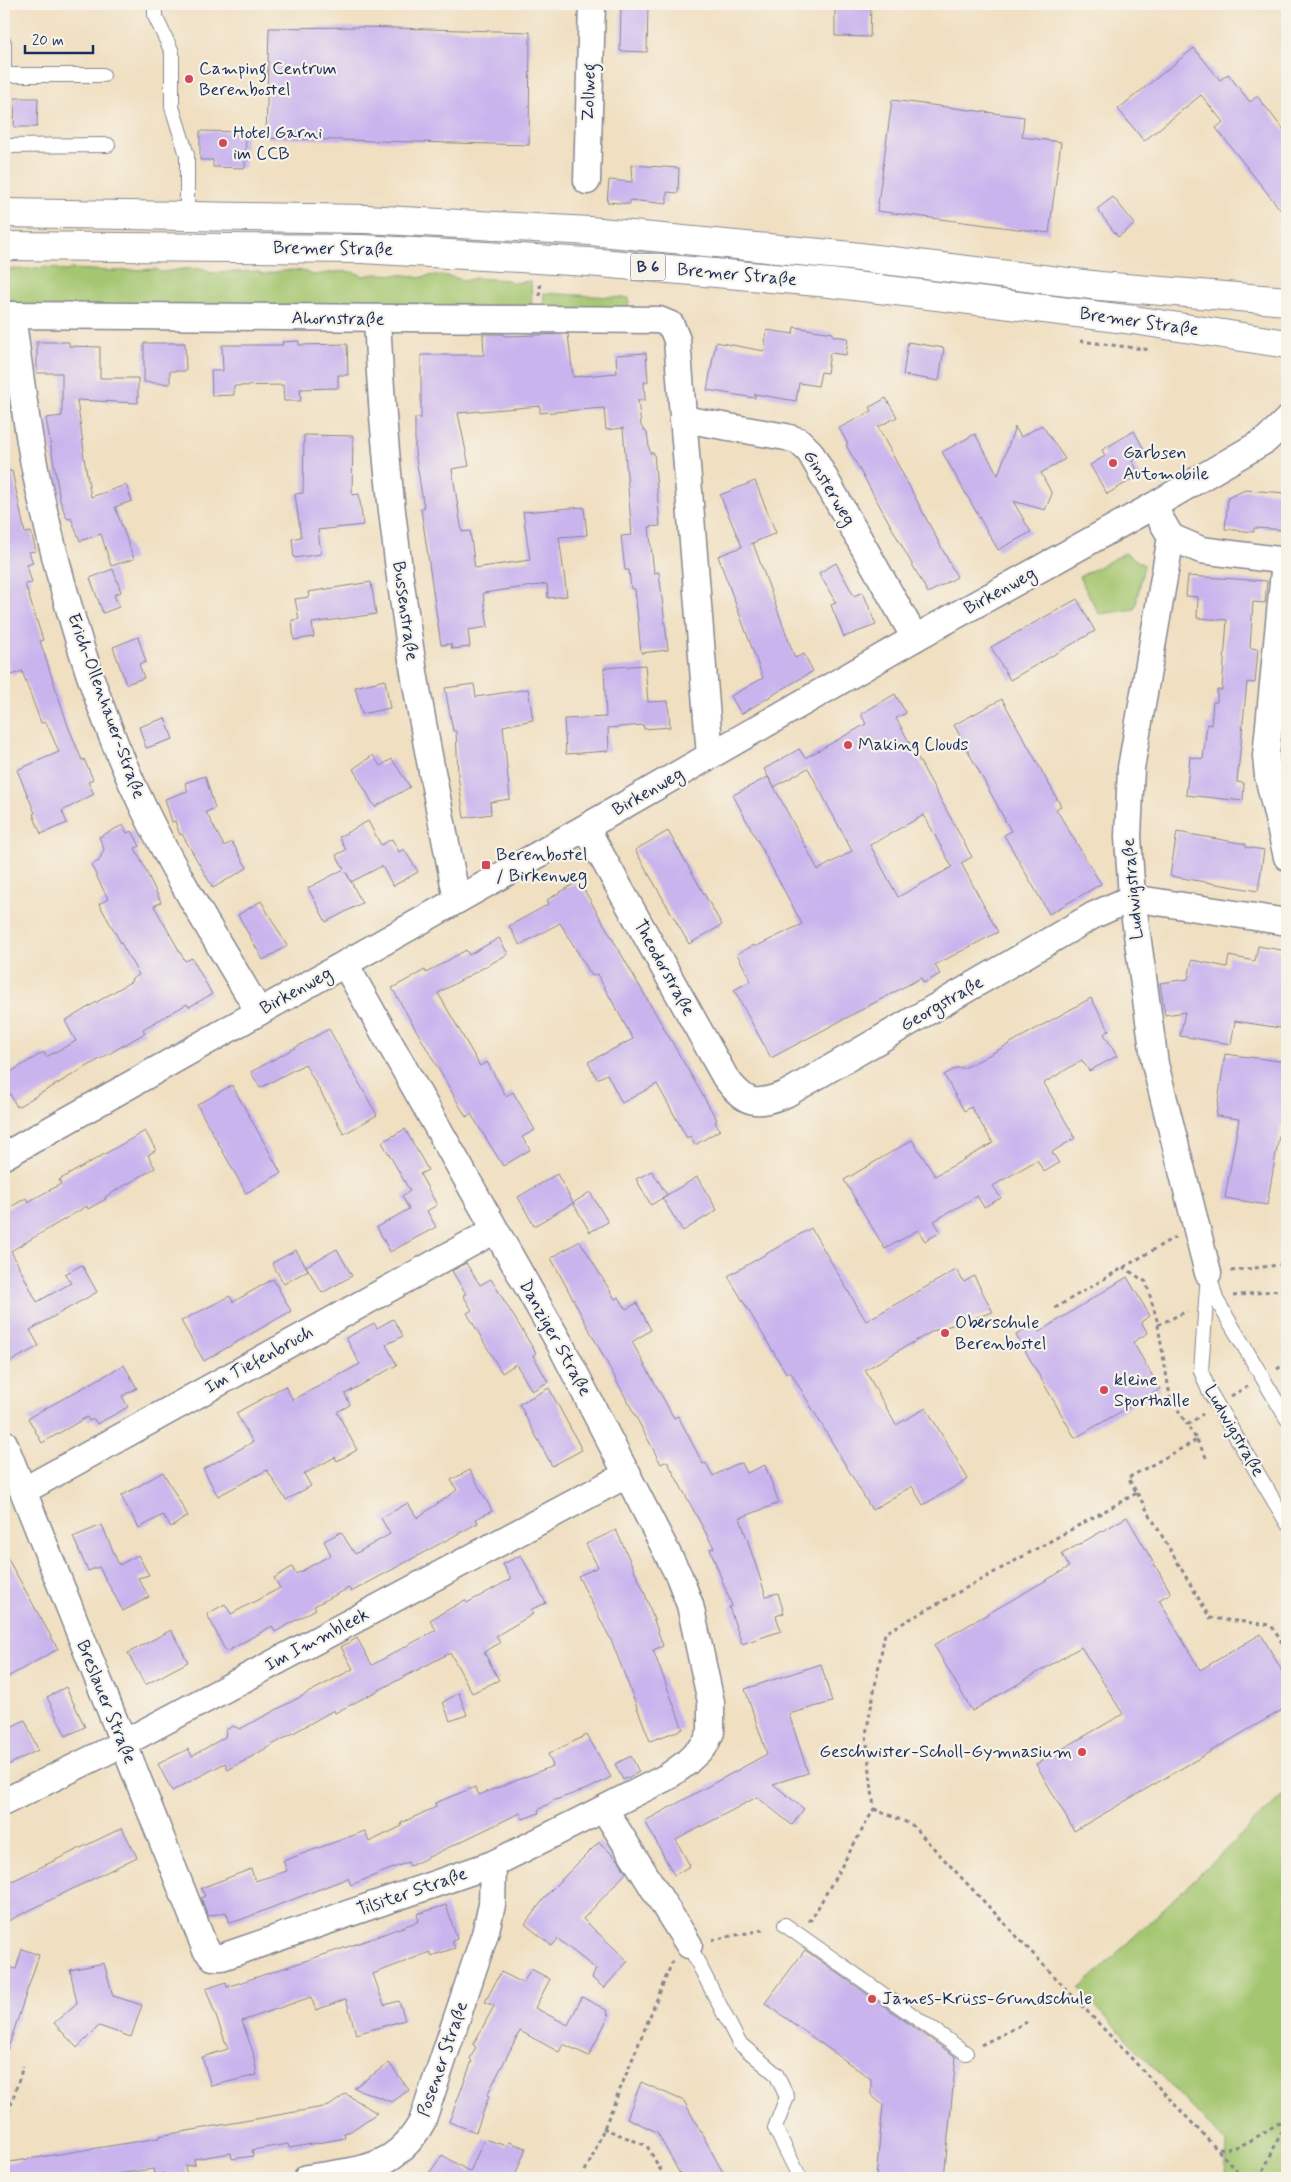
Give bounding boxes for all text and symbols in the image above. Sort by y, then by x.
scale bar [25,22,92,54]
text: 20 m [32,31,64,51]
place label: Camping Centrum Berenbostel [199,57,337,102]
street label: Zollweg [576,62,604,122]
marker: Camping Centrum Berenbostel [183,73,195,85]
place label: Hotel Garni im CCB [233,121,322,166]
marker: Hotel Garni im CCB [217,137,229,149]
street label: Bremer Straße [273,236,393,262]
road number: B 6 [630,253,666,280]
street label: Bremer Straße [676,258,798,292]
street label: Bremer Straße [1078,302,1200,342]
street label: Ahornstraße [291,306,385,332]
place label: Garbsen Automobile [1123,441,1209,486]
street label: Ginsterweg [796,446,861,531]
marker: Garbsen Automobile [1107,457,1119,469]
street label: Bussenstraße [386,560,424,662]
street label: Birkenweg [960,561,1041,621]
street label: Erich-Ollenhauer-Straße [61,610,151,802]
place label: Making Clouds [858,733,969,757]
marker: Making Clouds [842,739,854,751]
street label: Birkenweg [608,762,689,823]
street label: Ludwigstraße [1117,837,1149,941]
place label: Berenbostel / Birkenweg [496,843,588,889]
marker: Berenbostel / Birkenweg [480,859,492,871]
street label: Theodorstraße [628,916,700,1021]
street label: Birkenweg [256,961,337,1021]
street label: Georgstraße [896,970,989,1038]
street label: Danziger Straße [513,1275,597,1401]
place label: Oberschule Berenbostel [955,1311,1047,1356]
street label: Im Tiefenbruch [200,1320,318,1400]
marker: Oberschule Berenbostel [939,1327,951,1339]
place label: kleine Sporthalle [1114,1368,1190,1413]
street label: Ludwigstraße [1198,1381,1270,1481]
marker: kleine Sporthalle [1098,1384,1110,1396]
street label: Im Immbleek [261,1602,373,1677]
street label: Breslauer Straße [70,1637,142,1768]
place label: Geschwister-Scholl-Gymnasium [819,1740,1072,1764]
marker: Geschwister-Scholl-Gymnasium [1076,1746,1088,1758]
street label: Tilsiter Straße [354,1862,470,1922]
place label: James-Krüss-Grundschule [882,1987,1092,2011]
marker: James-Krüss-Grundschule [866,1993,878,2005]
street label: Posener Straße [412,1998,474,2120]

